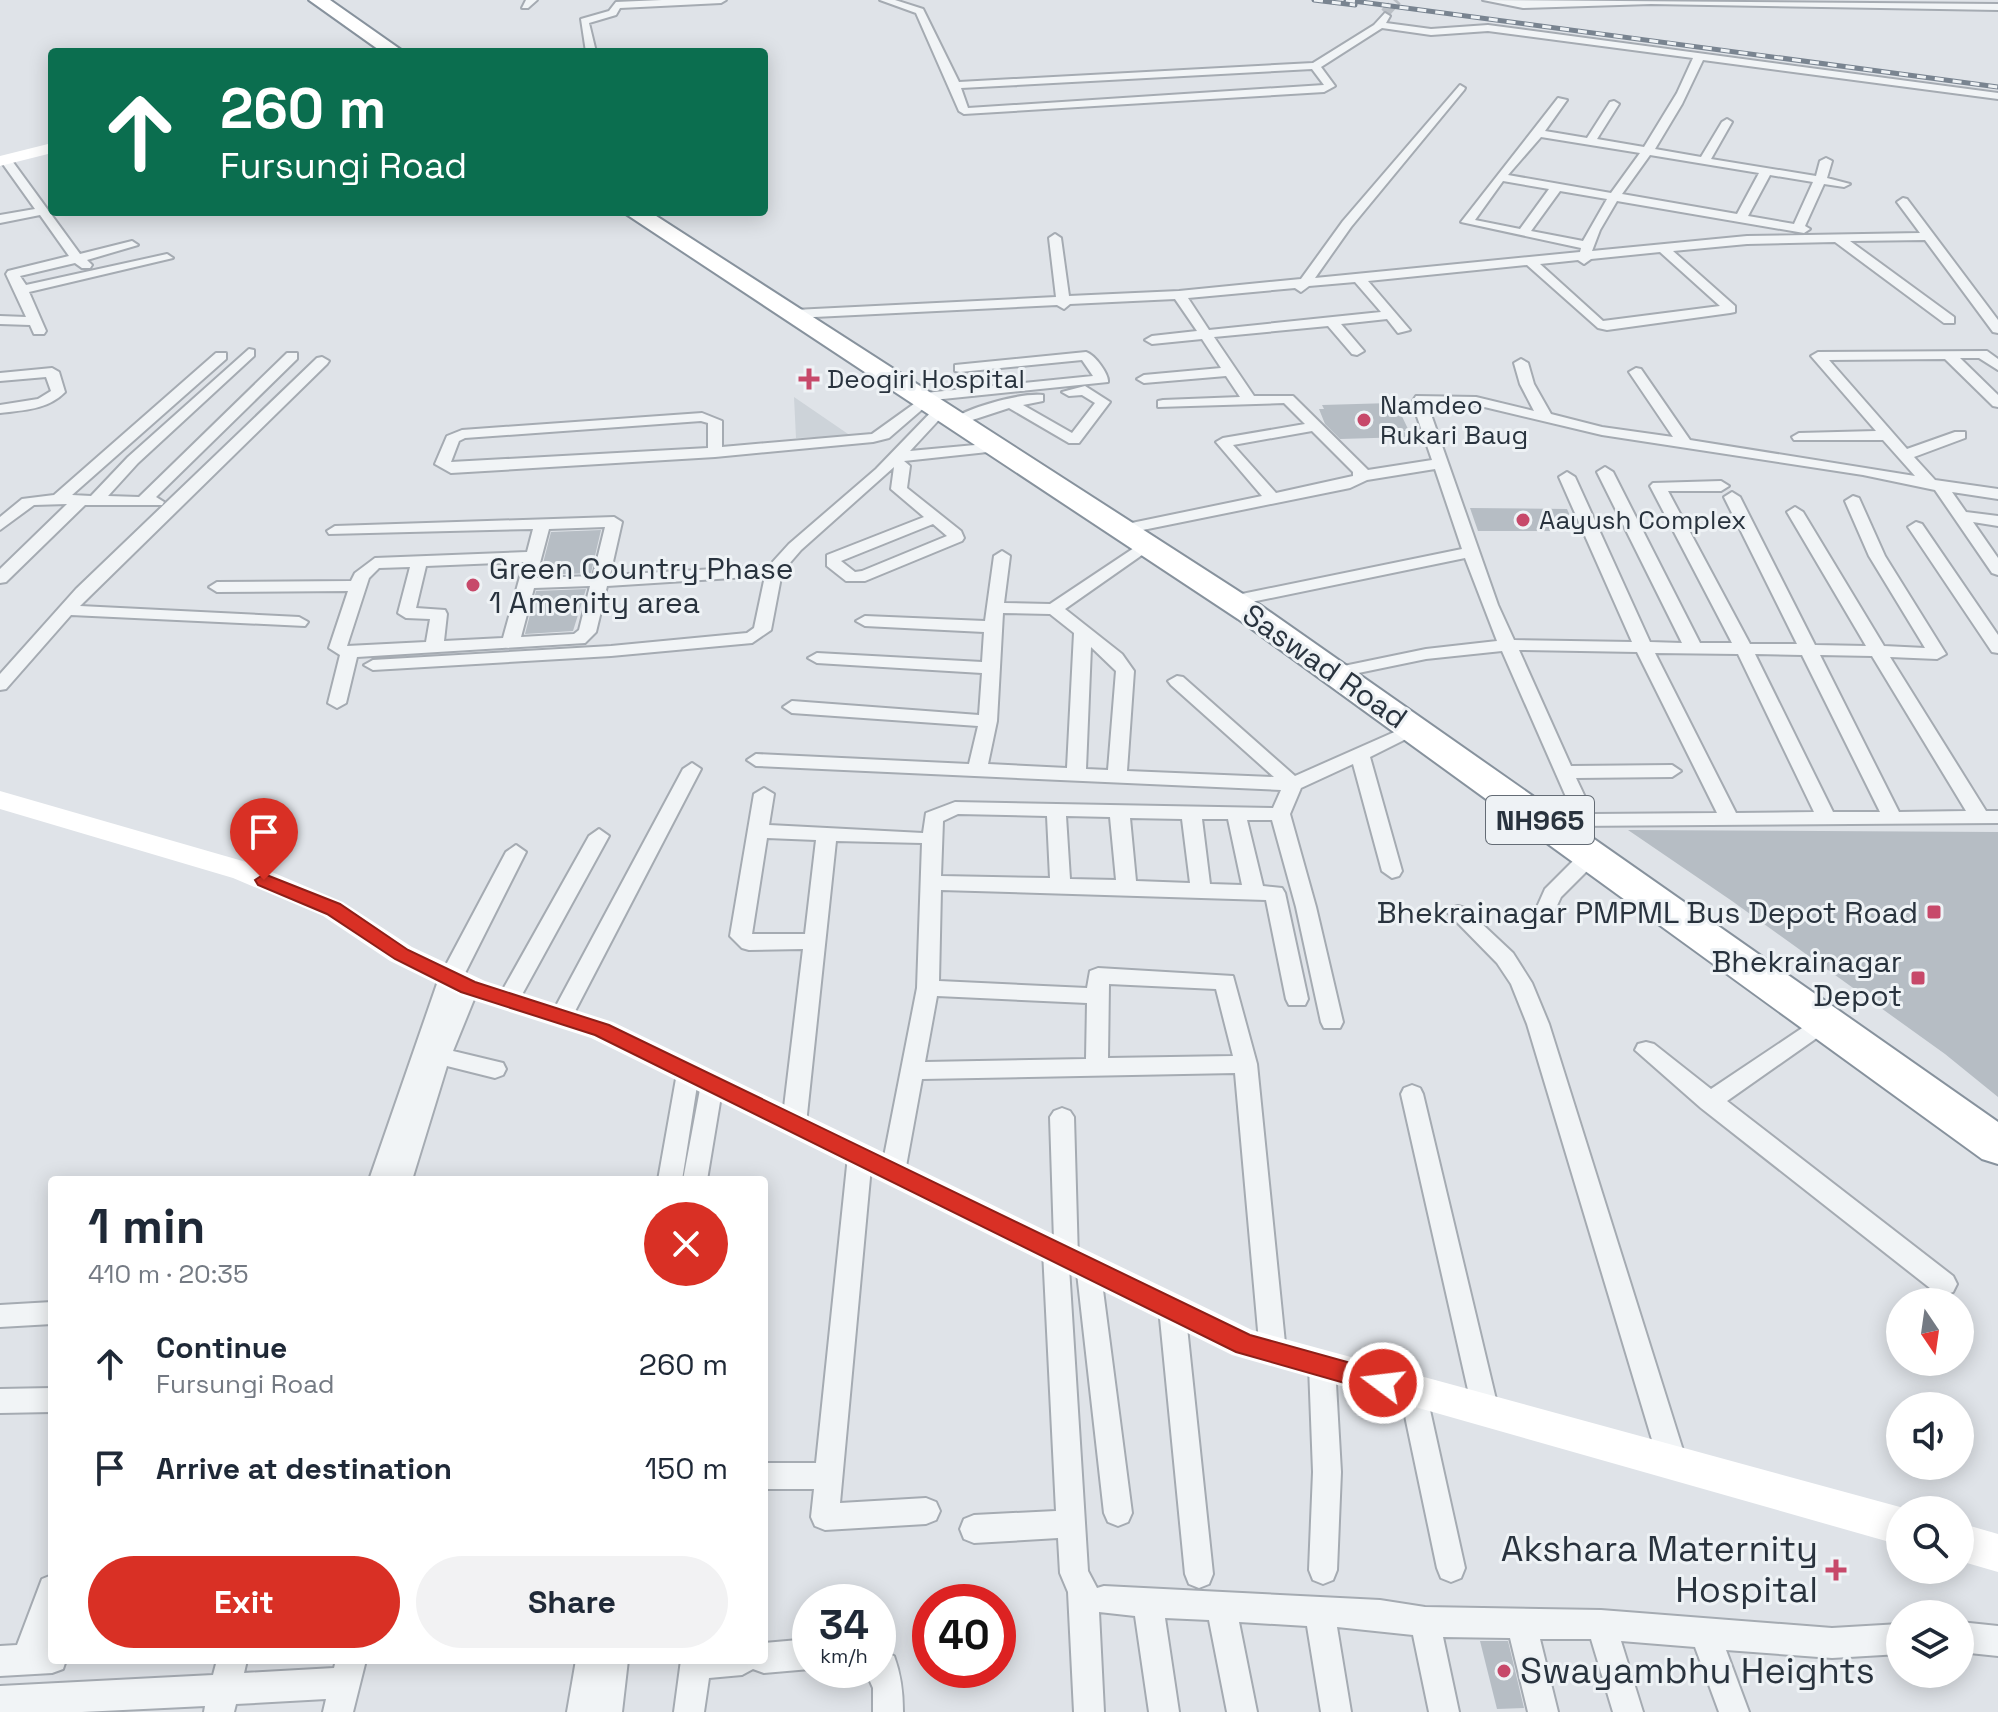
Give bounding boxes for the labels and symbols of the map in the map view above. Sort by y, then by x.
place label: Deogiri Hospital [827,362,1025,396]
marker: Deogiri Hospital [798,368,820,390]
place label: Namdeo Rukari Baug [1380,388,1528,452]
marker: Namdeo Rukari Baug [1355,411,1373,429]
place label: Aayush Complex [1539,503,1746,537]
marker: Aayush Complex [1514,511,1532,529]
place label: Green Country Phase 1 Amenity area [489,549,794,622]
marker: Green Country Phase 1 Amenity area [464,576,482,594]
street label: Saswad Road [1235,595,1415,737]
road number: NH965 [1486,796,1594,844]
pin [230,798,298,880]
place label: Bhekrainagar PMPML Bus Depot Road [1377,893,1918,932]
marker: Bhekrainagar PMPML Bus Depot Road [1925,903,1943,921]
place label: Bhekrainagar Depot [1711,942,1902,1015]
marker: Bhekrainagar Depot [1909,969,1927,987]
north arrow [1886,1288,1974,1376]
position arrow [1341,1341,1425,1425]
place label: Akshara Maternity Hospital [1501,1526,1818,1613]
marker: Akshara Maternity Hospital [1825,1559,1847,1581]
speed limit sign: 40 [912,1584,1016,1688]
place label: Swayambhu Heights [1520,1648,1875,1694]
marker: Swayambhu Heights [1495,1662,1513,1680]

